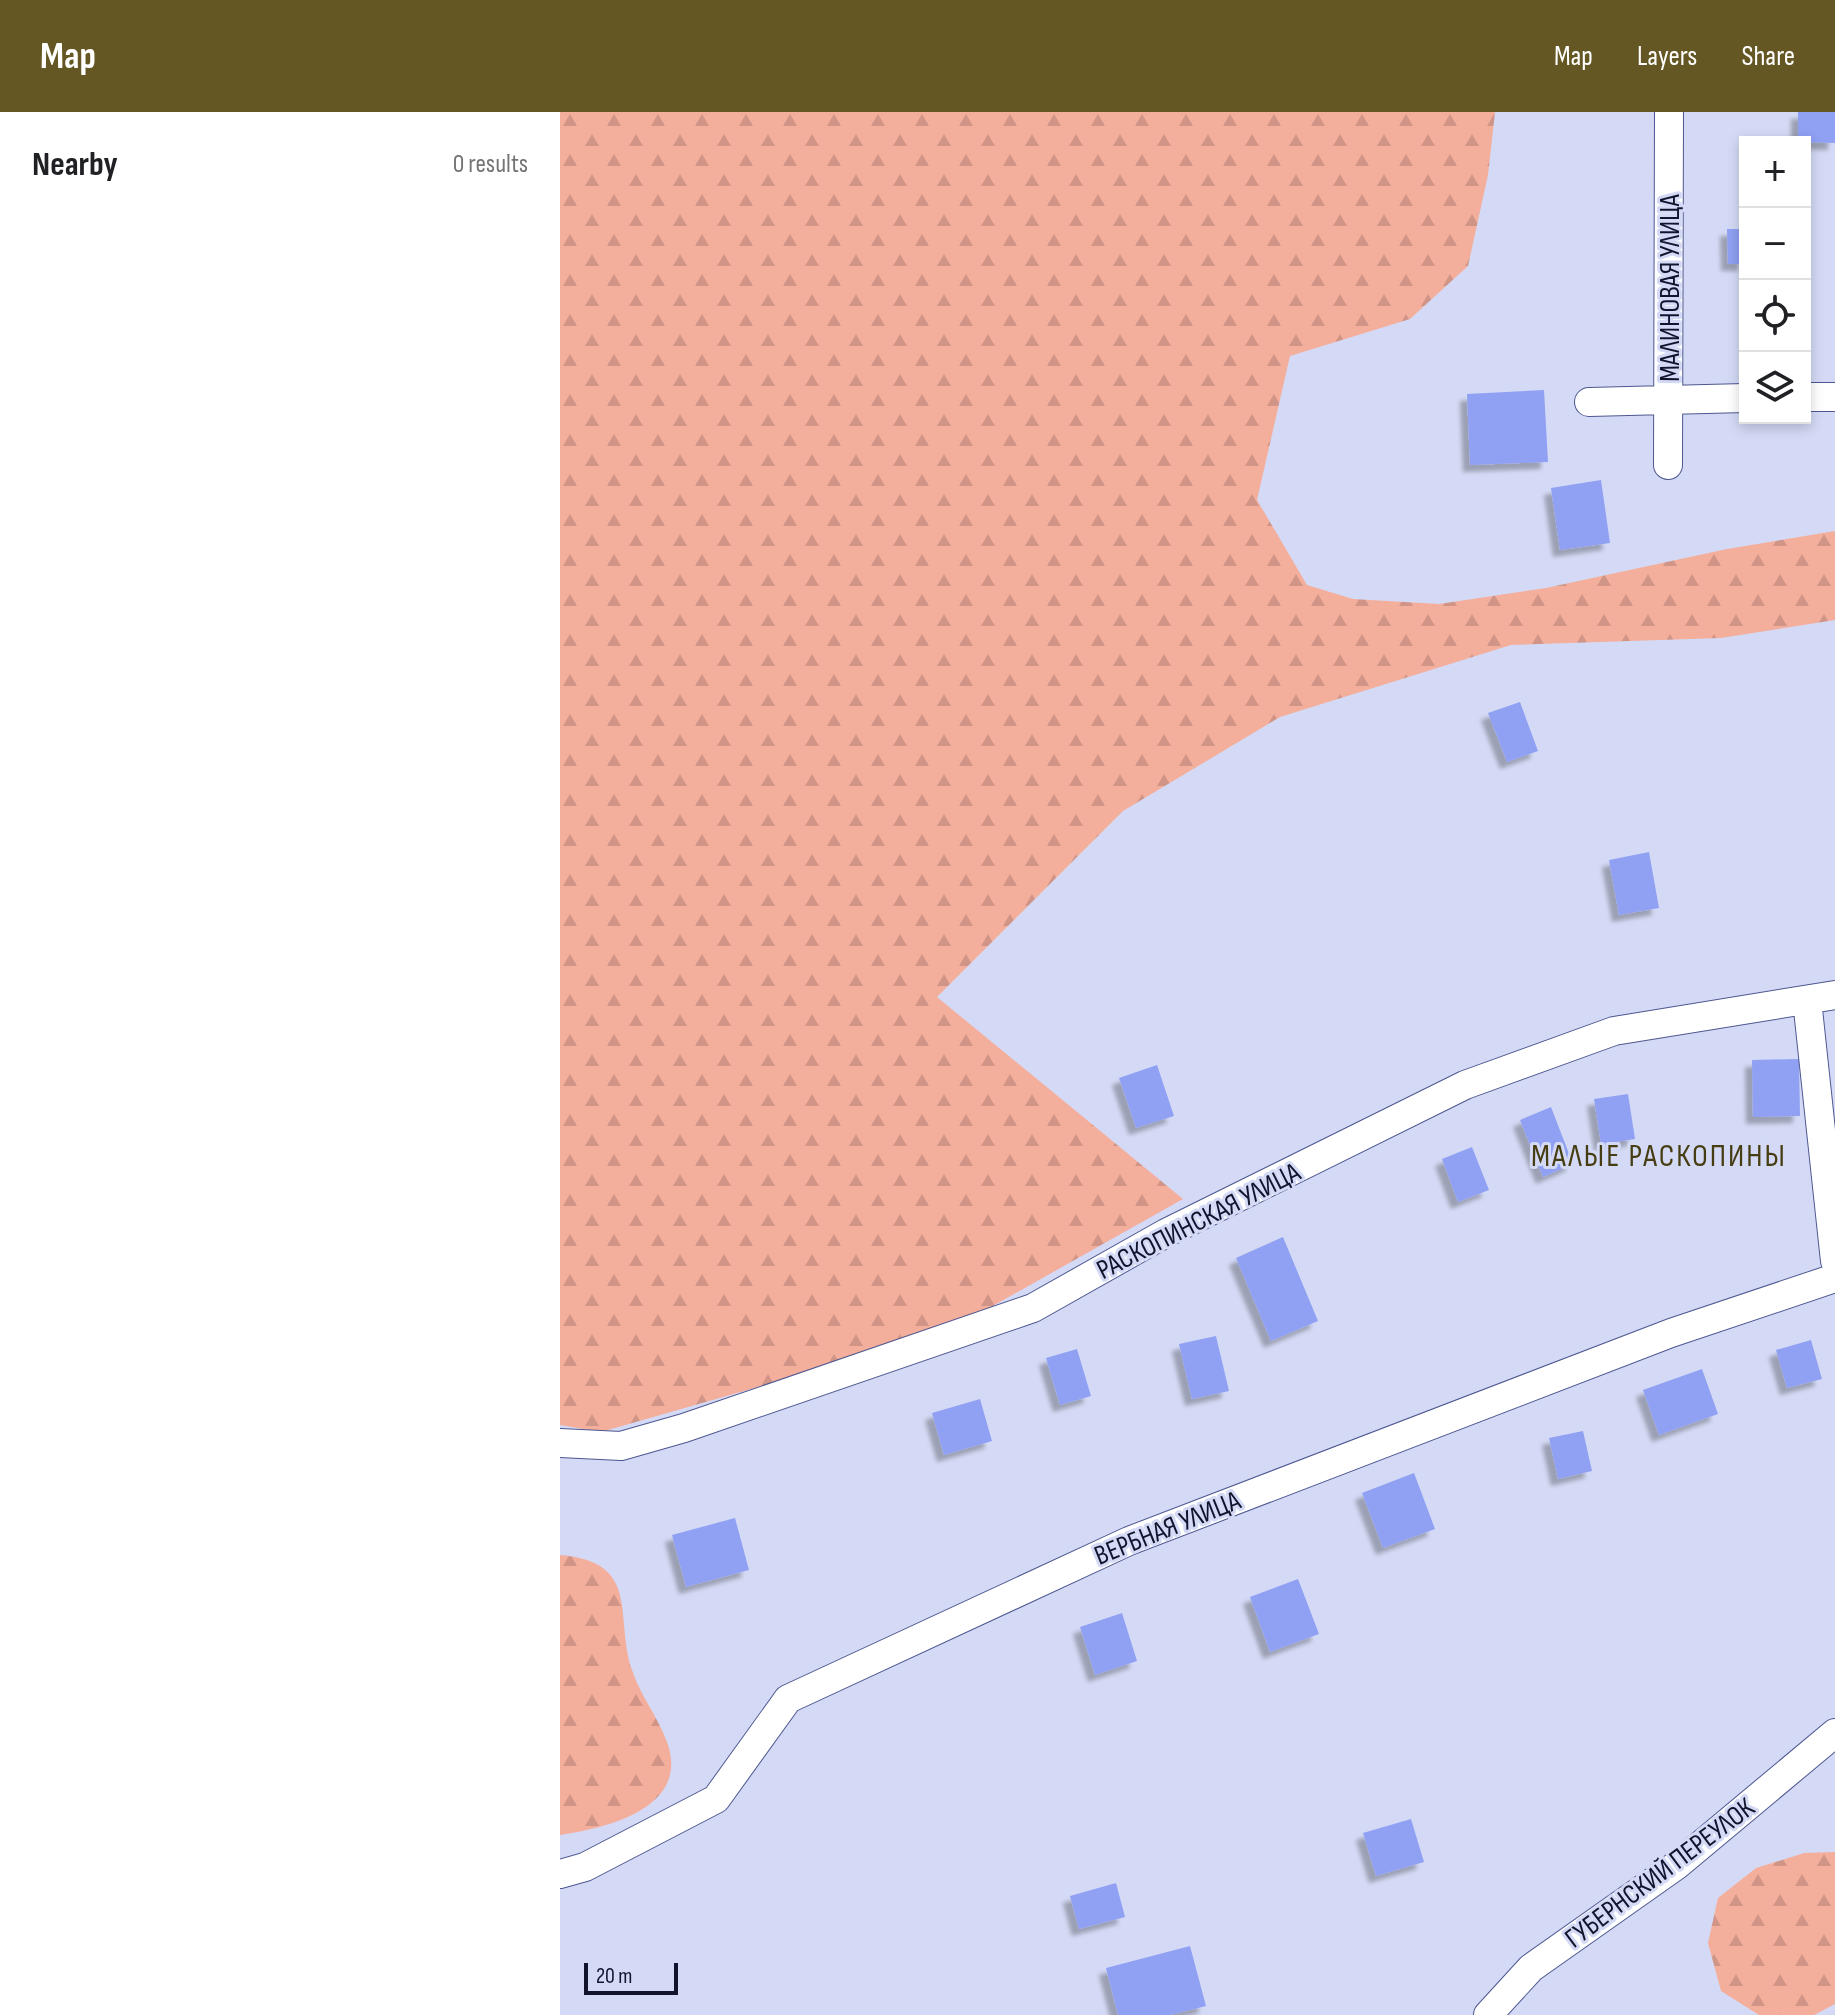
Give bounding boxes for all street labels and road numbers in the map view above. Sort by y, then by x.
street label: МАЛИНОВАЯ УЛИЦА [1654,193,1687,382]
street label: РАСКОПИНСКАЯ УЛИЦА [1092,1155,1307,1287]
street label: ВЕРБНАЯ УЛИЦА [1090,1484,1246,1573]
street label: ГУБЕРНСКИЙ ПЕРЕУЛОК [1559,1791,1761,1955]

